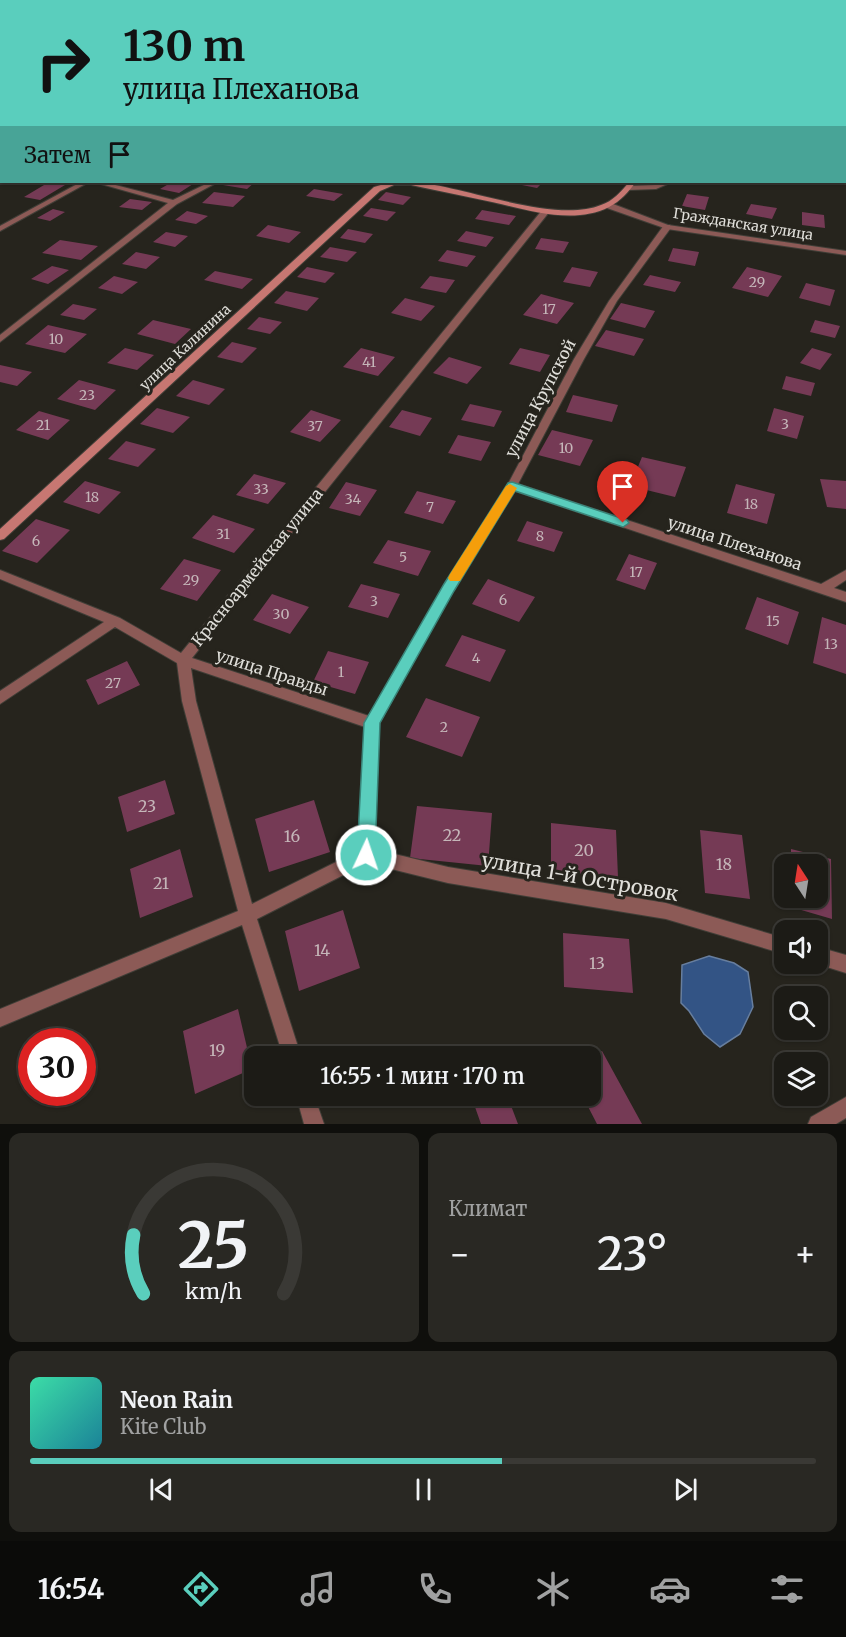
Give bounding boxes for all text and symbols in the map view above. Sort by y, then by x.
text: 130 m [123,20,245,72]
icon: right [24,24,102,102]
text: улица Плеханова [123,72,359,106]
icon: arrive [103,138,136,171]
text: Затем [24,141,91,169]
street label: Гражданская улица [672,204,815,244]
house number: 29 [749,273,765,291]
street label: улица Калинина [136,300,235,394]
house number: 17 [542,300,556,318]
house number: 10 [49,330,63,348]
street label: улица Крупской [500,335,580,461]
house number: 41 [362,353,376,371]
house number: 23 [79,386,95,404]
house number: 3 [781,415,789,433]
house number: 21 [36,416,50,434]
house number: 37 [307,417,323,435]
house number: 10 [559,439,573,457]
pin [597,461,648,523]
icon: arrive [606,470,639,503]
house number: 33 [253,480,269,498]
street label: Красноармейская улица [187,484,327,650]
house number: 18 [85,488,99,506]
house number: 34 [345,490,362,508]
house number: 18 [744,495,758,513]
house number: 7 [426,498,434,516]
street label: улица Плеханова [665,512,805,574]
house number: 31 [216,525,230,543]
house number: 8 [536,527,544,545]
house number: 6 [32,532,40,550]
house number: 5 [399,548,407,566]
house number: 17 [629,563,643,581]
house number: 29 [183,571,199,589]
house number: 6 [499,591,507,609]
house number: 3 [370,592,378,610]
house number: 30 [273,605,289,623]
house number: 15 [766,612,780,630]
house number: 13 [824,635,838,653]
street label: улица Правды [214,644,331,700]
house number: 4 [472,649,481,667]
house number: 1 [338,663,344,681]
house number: 27 [105,674,121,692]
house number: 2 [440,718,448,736]
house number: 23 [138,796,156,816]
position arrow [334,823,398,887]
house number: 22 [443,825,461,845]
house number: 16 [284,826,300,846]
house number: 20 [574,840,594,860]
street label: улица 1-й Островок [480,847,681,906]
house number: 18 [716,854,732,874]
north arrow [774,854,828,908]
map controls [774,854,828,1106]
house number: 21 [153,873,169,893]
button: sound [774,920,828,974]
house number: 14 [314,940,330,960]
house number: 13 [589,953,605,973]
button: search [774,986,828,1040]
speed limit sign: 30 [18,1028,96,1106]
house number: 19 [209,1040,225,1060]
button: layers [774,1052,828,1106]
text: 16:55 · 1 мин · 170 m [320,1062,525,1090]
text: Климат [449,1196,528,1221]
text: 25 [178,1207,250,1285]
text: 23° [597,1226,668,1282]
text: − [449,1234,471,1275]
text: + [794,1234,816,1275]
text: km/h [185,1279,242,1306]
text: Neon Rain [120,1386,233,1414]
text: Kite Club [120,1414,206,1439]
icon: previous [145,1473,178,1506]
icon: pause [407,1473,440,1506]
icon: next [669,1473,702,1506]
icon: directions [180,1568,222,1610]
icon: music [297,1568,339,1610]
icon: phone [414,1568,456,1610]
icon: climate [532,1568,574,1610]
icon: car [649,1568,691,1610]
icon: filters [766,1568,808,1610]
text: 16:54 [38,1572,104,1606]

